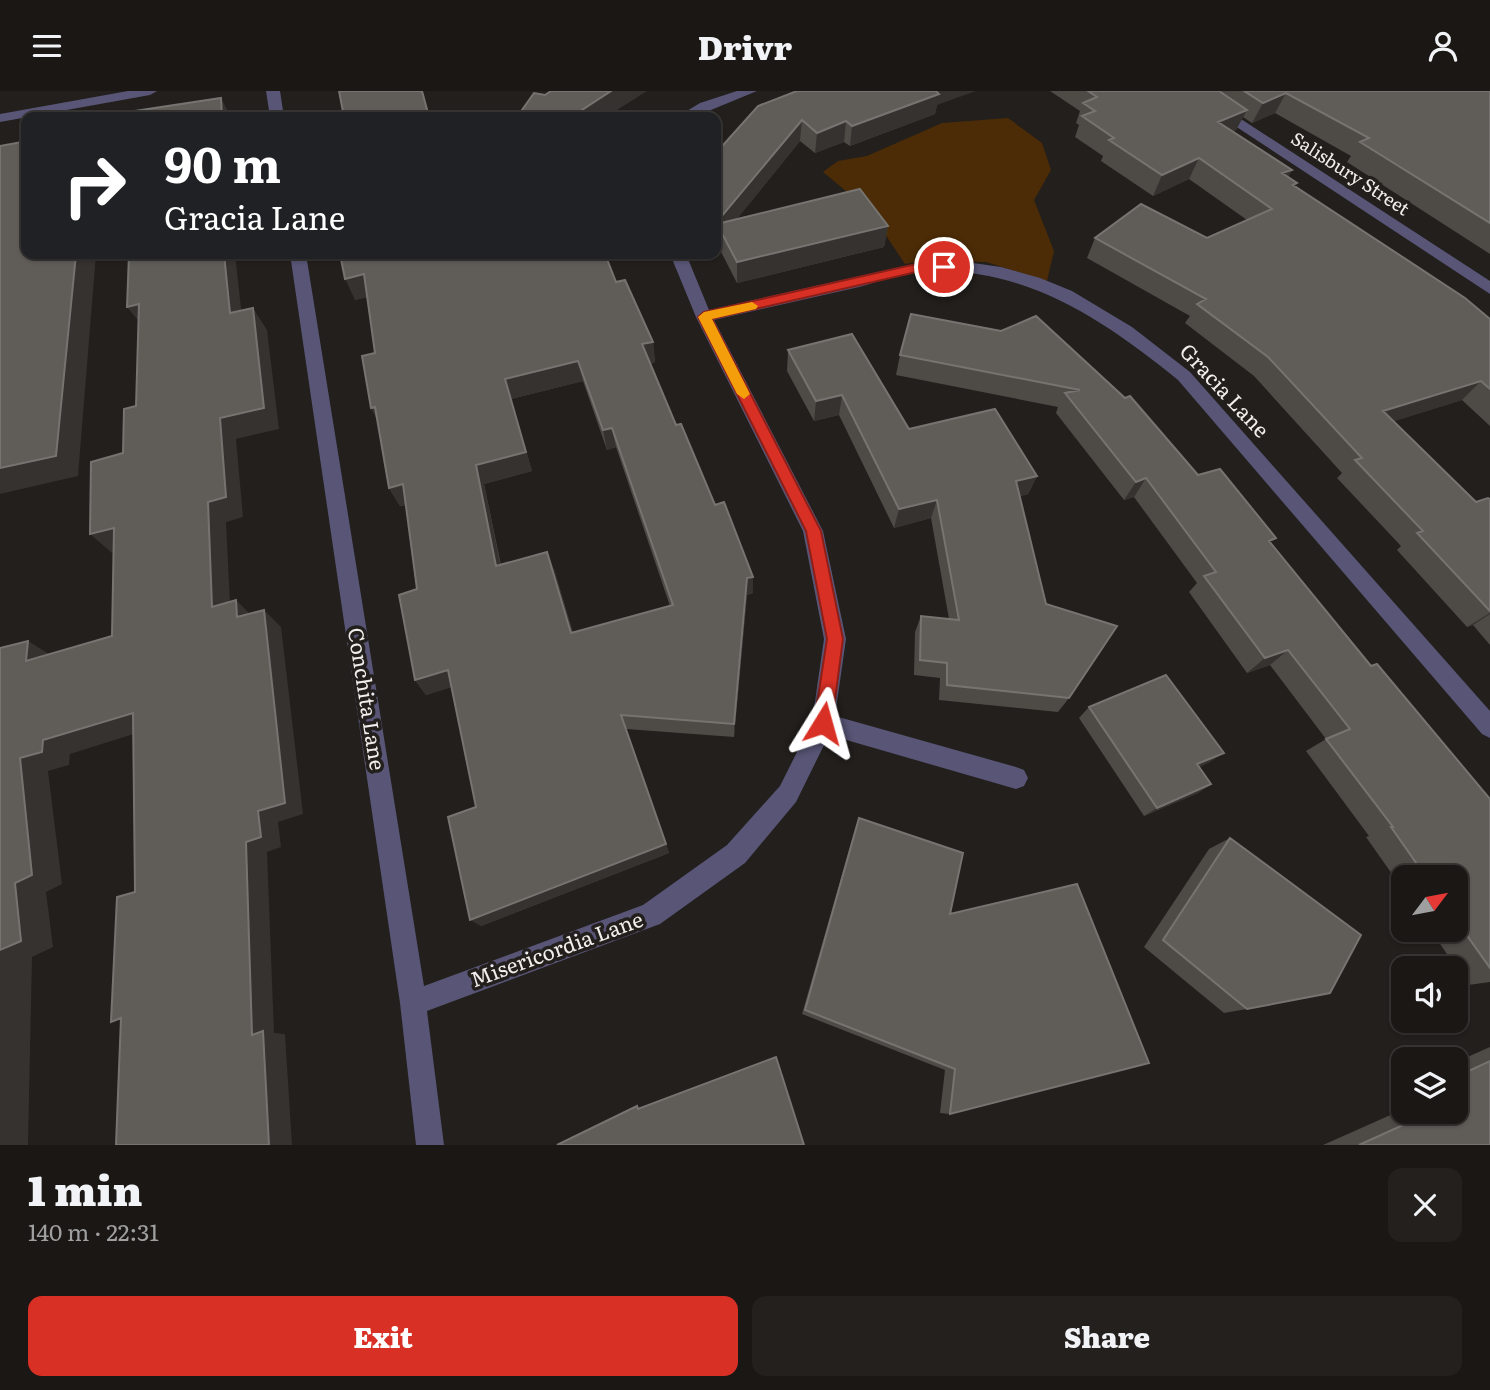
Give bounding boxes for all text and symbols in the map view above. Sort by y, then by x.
text: Drivr [698,22,792,70]
icon: menu [28,27,66,65]
icon: person [1424,27,1462,65]
street label: Salisbury Street [1286,124,1416,222]
text: 90 m [164,125,281,198]
icon: right [49,140,140,231]
text: Gracia Lane [164,192,345,240]
pin [914,237,974,297]
icon: arrive [925,248,963,286]
street label: Gracia Lane [1174,335,1278,443]
street label: Conchita Lane [342,625,395,772]
position arrow [786,686,860,760]
north arrow [1391,865,1468,941]
map controls [1391,865,1468,1124]
street label: Misericordia Lane [465,902,647,993]
button: sound [1391,956,1468,1033]
button: layers [1391,1047,1468,1124]
text: 1 min [28,1157,143,1219]
button: close [1388,1168,1462,1242]
text: 140 m · 22:31 [28,1214,159,1248]
button: Exit [28,1296,738,1376]
button: Share [752,1296,1462,1376]

